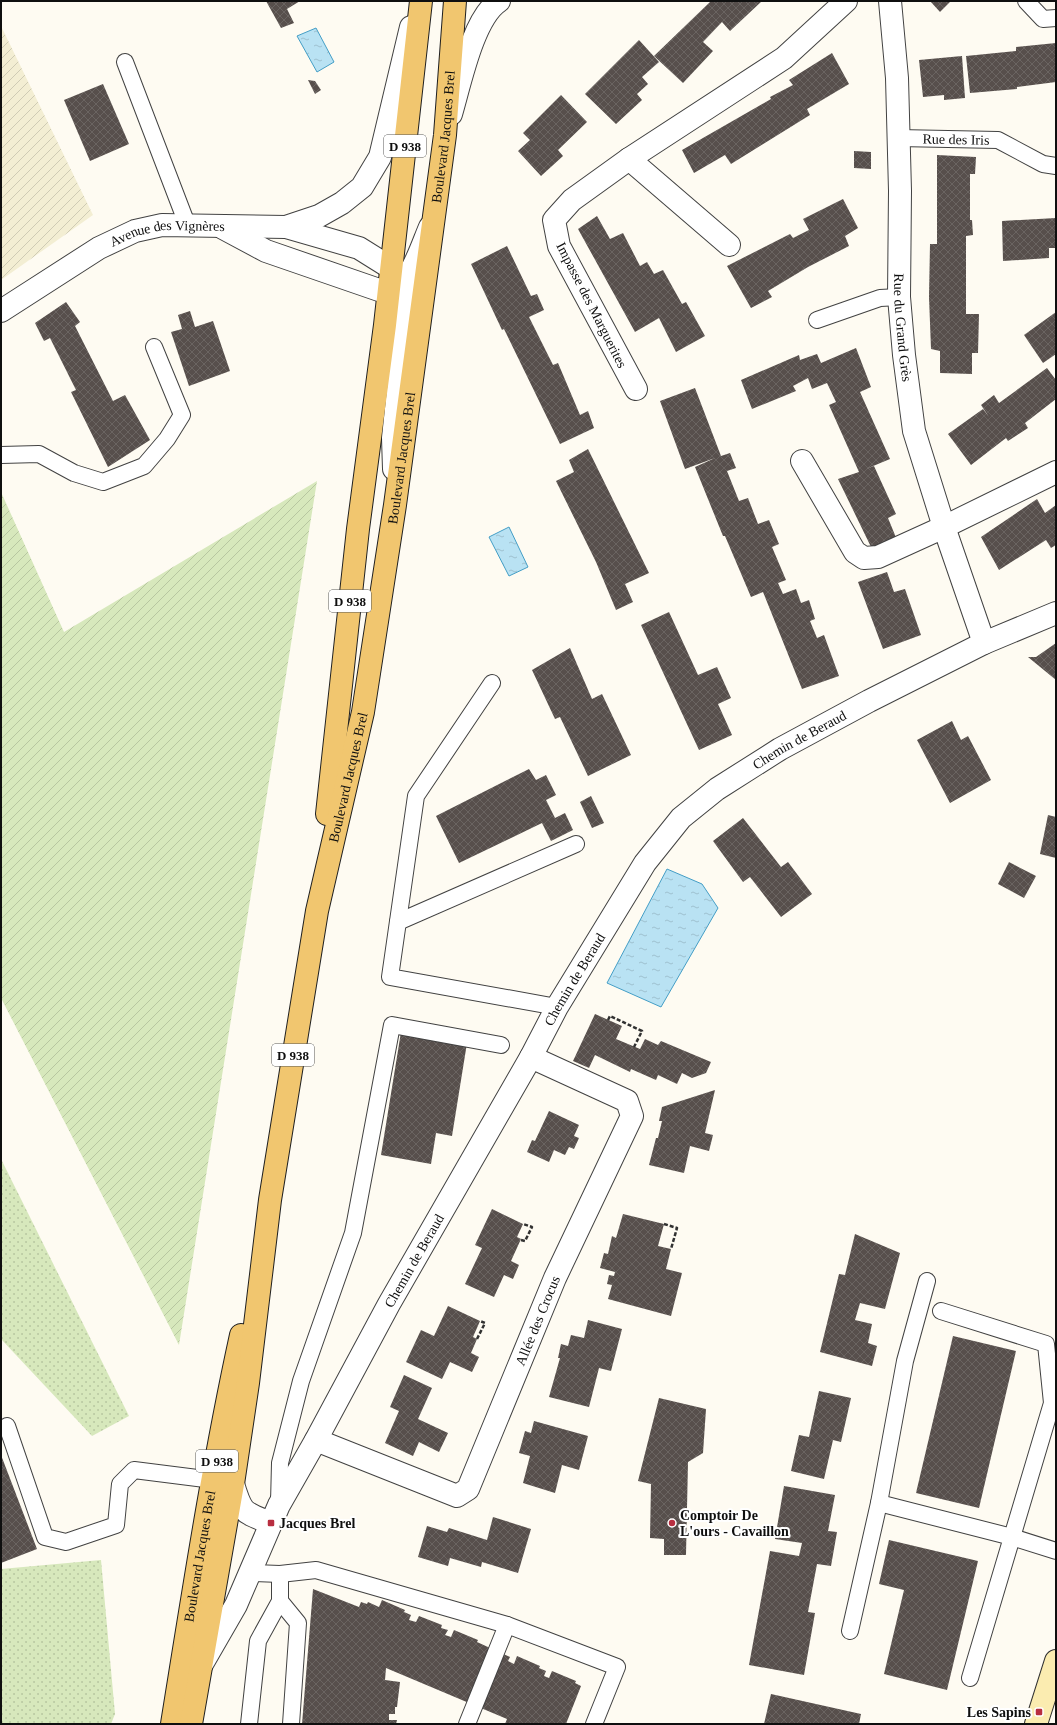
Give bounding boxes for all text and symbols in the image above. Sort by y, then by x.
street label: Boulevard Jacques Brel [429,70,458,204]
street label: Rue des Iris [922,131,990,148]
road number: D 938 [384,135,426,157]
street label: Avenue des Vignères [107,218,225,250]
street label: Impasse des Marguerites [553,240,630,371]
street label: Rue du Grand Grès [891,273,914,383]
street label: Boulevard Jacques Brel [385,391,418,525]
road number: D 938 [329,590,371,612]
street label: Chemin de Beraud [750,708,849,772]
street label: Boulevard Jacques Brel [326,711,371,844]
street label: Chemin de Beraud [542,931,608,1028]
road number: D 938 [272,1044,314,1066]
street label: Chemin de Beraud [382,1212,447,1310]
street label: Allée des Crocus [513,1274,563,1368]
road number: D 938 [196,1450,238,1472]
street label: Boulevard Jacques Brel [182,1489,218,1623]
place label: Comptoir De L'ours - Cavaillon [680,1508,789,1539]
place label: Jacques Brel [279,1516,355,1531]
marker: Jacques Brel [266,1518,276,1528]
marker: Comptoir De L'ours - Cavaillon [667,1518,677,1528]
place label: Les Sapins [967,1705,1032,1720]
marker: Les Sapins [1034,1707,1044,1717]

